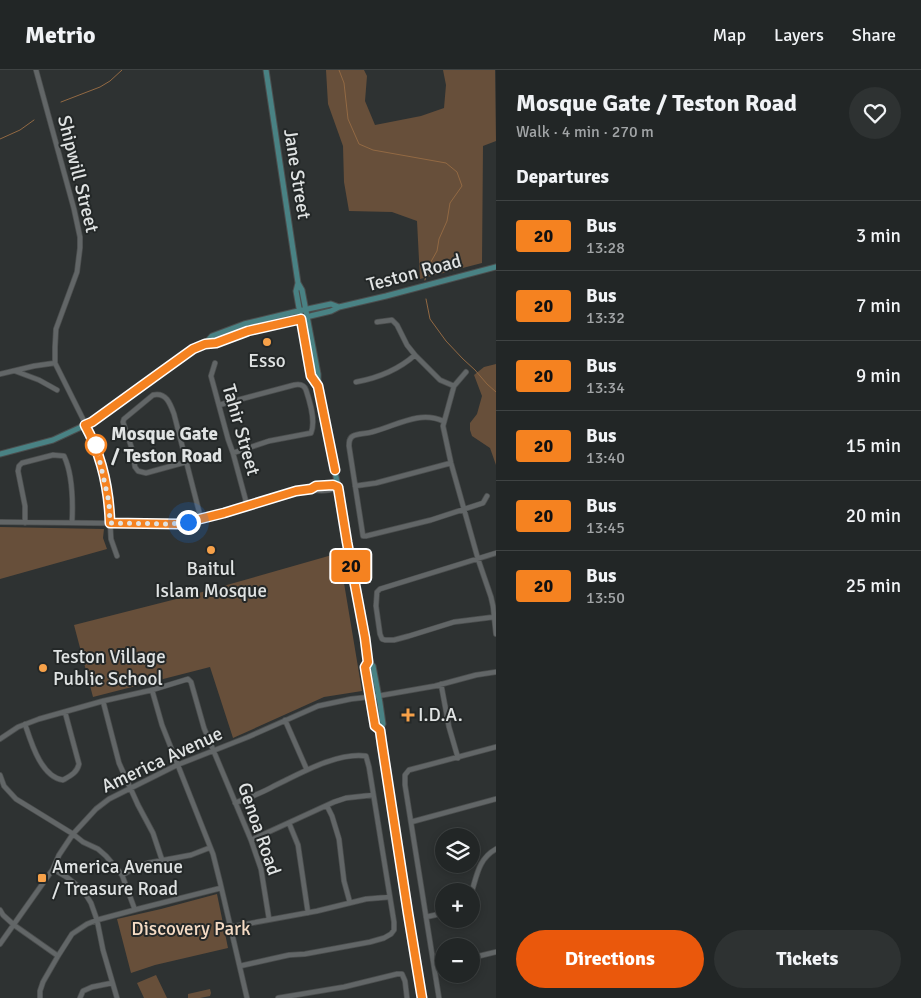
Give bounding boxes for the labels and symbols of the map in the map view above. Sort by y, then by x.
street label: Shipwill Street [52,113,104,235]
street label: Jane Street [278,127,316,221]
street label: Teston Road [364,249,464,297]
marker: Esso [261,336,273,348]
place label: Esso [248,349,286,373]
street label: Tahir Street [217,382,266,479]
place label: Mosque Gate / Teston Road [111,422,222,468]
marker: Mosque Gate / Teston Road [85,434,107,456]
your location [176,510,201,535]
marker: Baitul Islam Mosque [205,544,217,556]
line badge: 20 [328,550,374,582]
place label: Baitul Islam Mosque [155,557,267,603]
place label: Teston Village Public School [53,645,166,691]
marker: Teston Village Public School [37,662,49,674]
place label: I.D.A. [418,703,463,727]
marker: I.D.A. [402,709,414,721]
street label: America Avenue [98,721,226,799]
street label: Genoa Road [232,779,286,879]
place label: America Avenue / Treasure Road [52,855,183,901]
marker: America Avenue / Treasure Road [36,872,48,884]
park label: Discovery Park [131,917,251,941]

